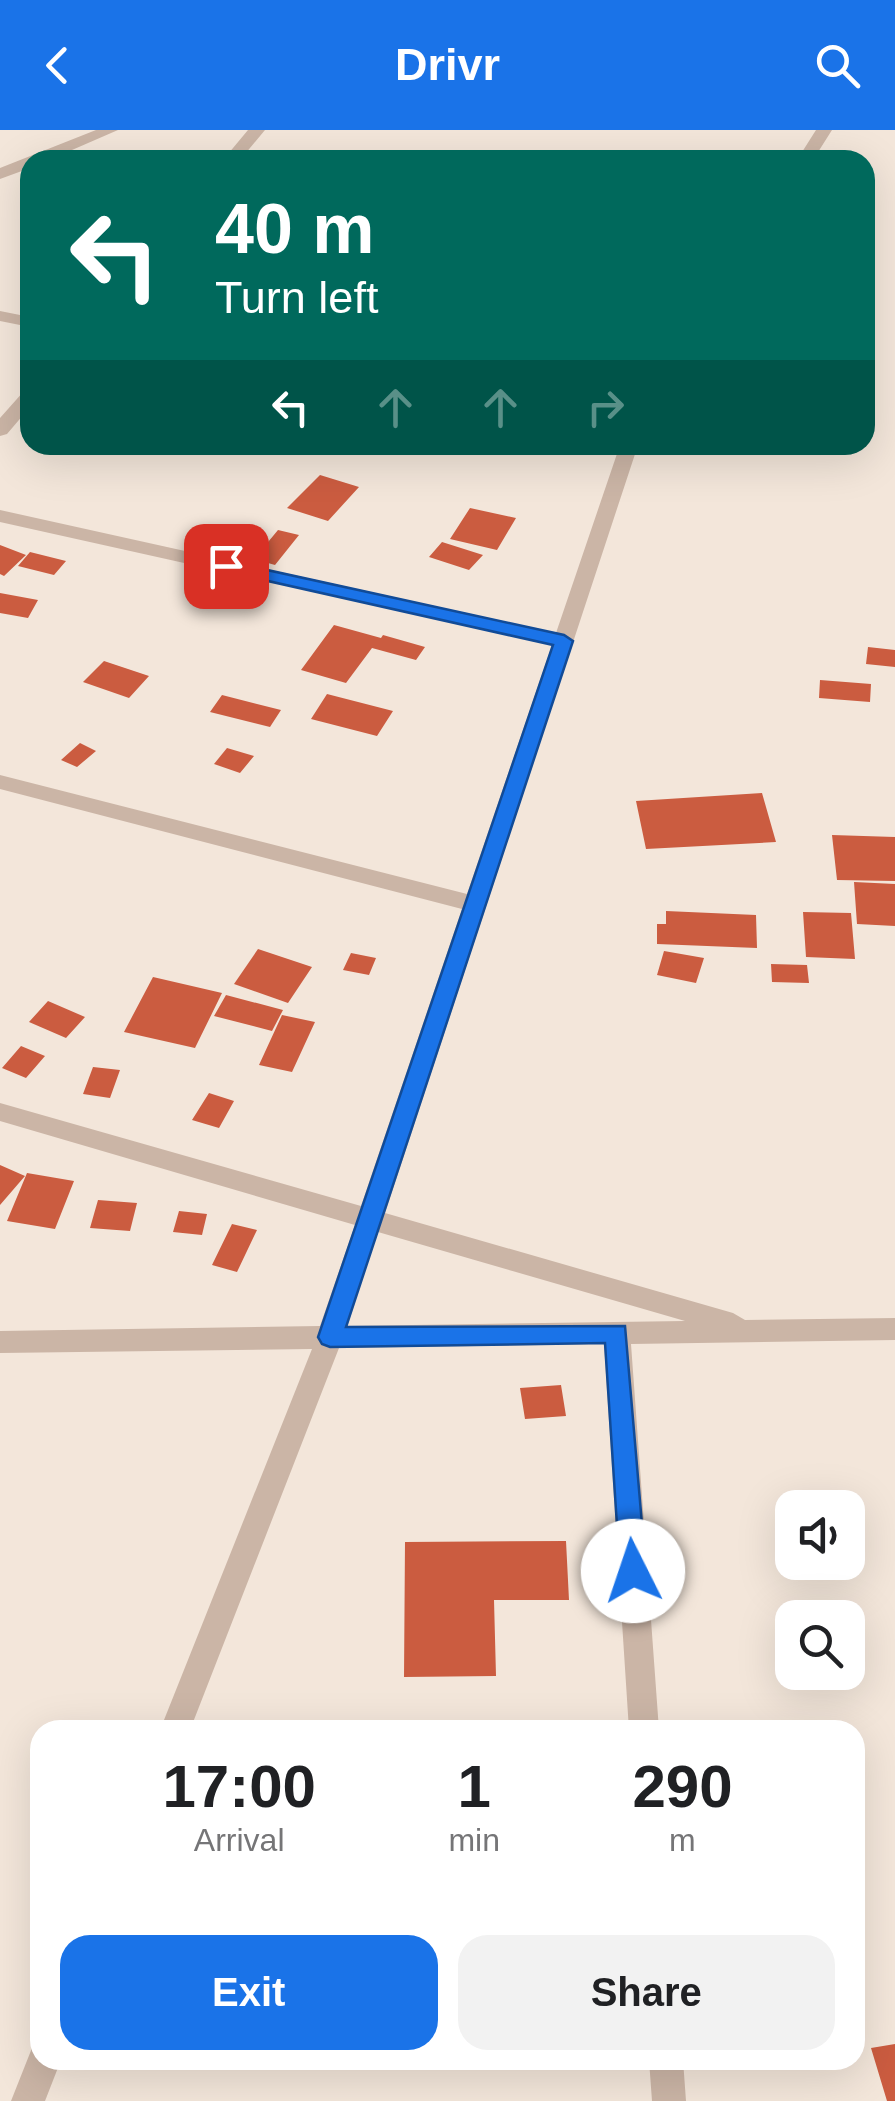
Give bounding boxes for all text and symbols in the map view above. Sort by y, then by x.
icon: back [30,38,85,93]
icon: search [810,38,865,93]
text: Drivr [395,39,500,90]
icon: left [50,190,180,320]
text: 40 m [215,190,375,268]
text: Turn left [215,272,378,323]
icon: left [263,380,318,435]
icon: ahead [368,380,423,435]
icon: ahead [473,380,528,435]
icon: right [578,380,633,435]
pin [184,524,269,609]
icon: arrive [199,539,254,594]
map controls [775,1490,865,1690]
button: sound [775,1490,865,1580]
position arrow [581,1519,685,1623]
button: search [775,1600,865,1690]
text: 17:00 [162,1753,316,1820]
text: 1 [457,1753,491,1820]
text: 290 [632,1753,733,1820]
text: Arrival [194,1822,285,1858]
text: min [448,1822,500,1858]
text: m [669,1822,696,1858]
button: Exit [60,1935,438,2050]
button: Share [458,1935,835,2050]

